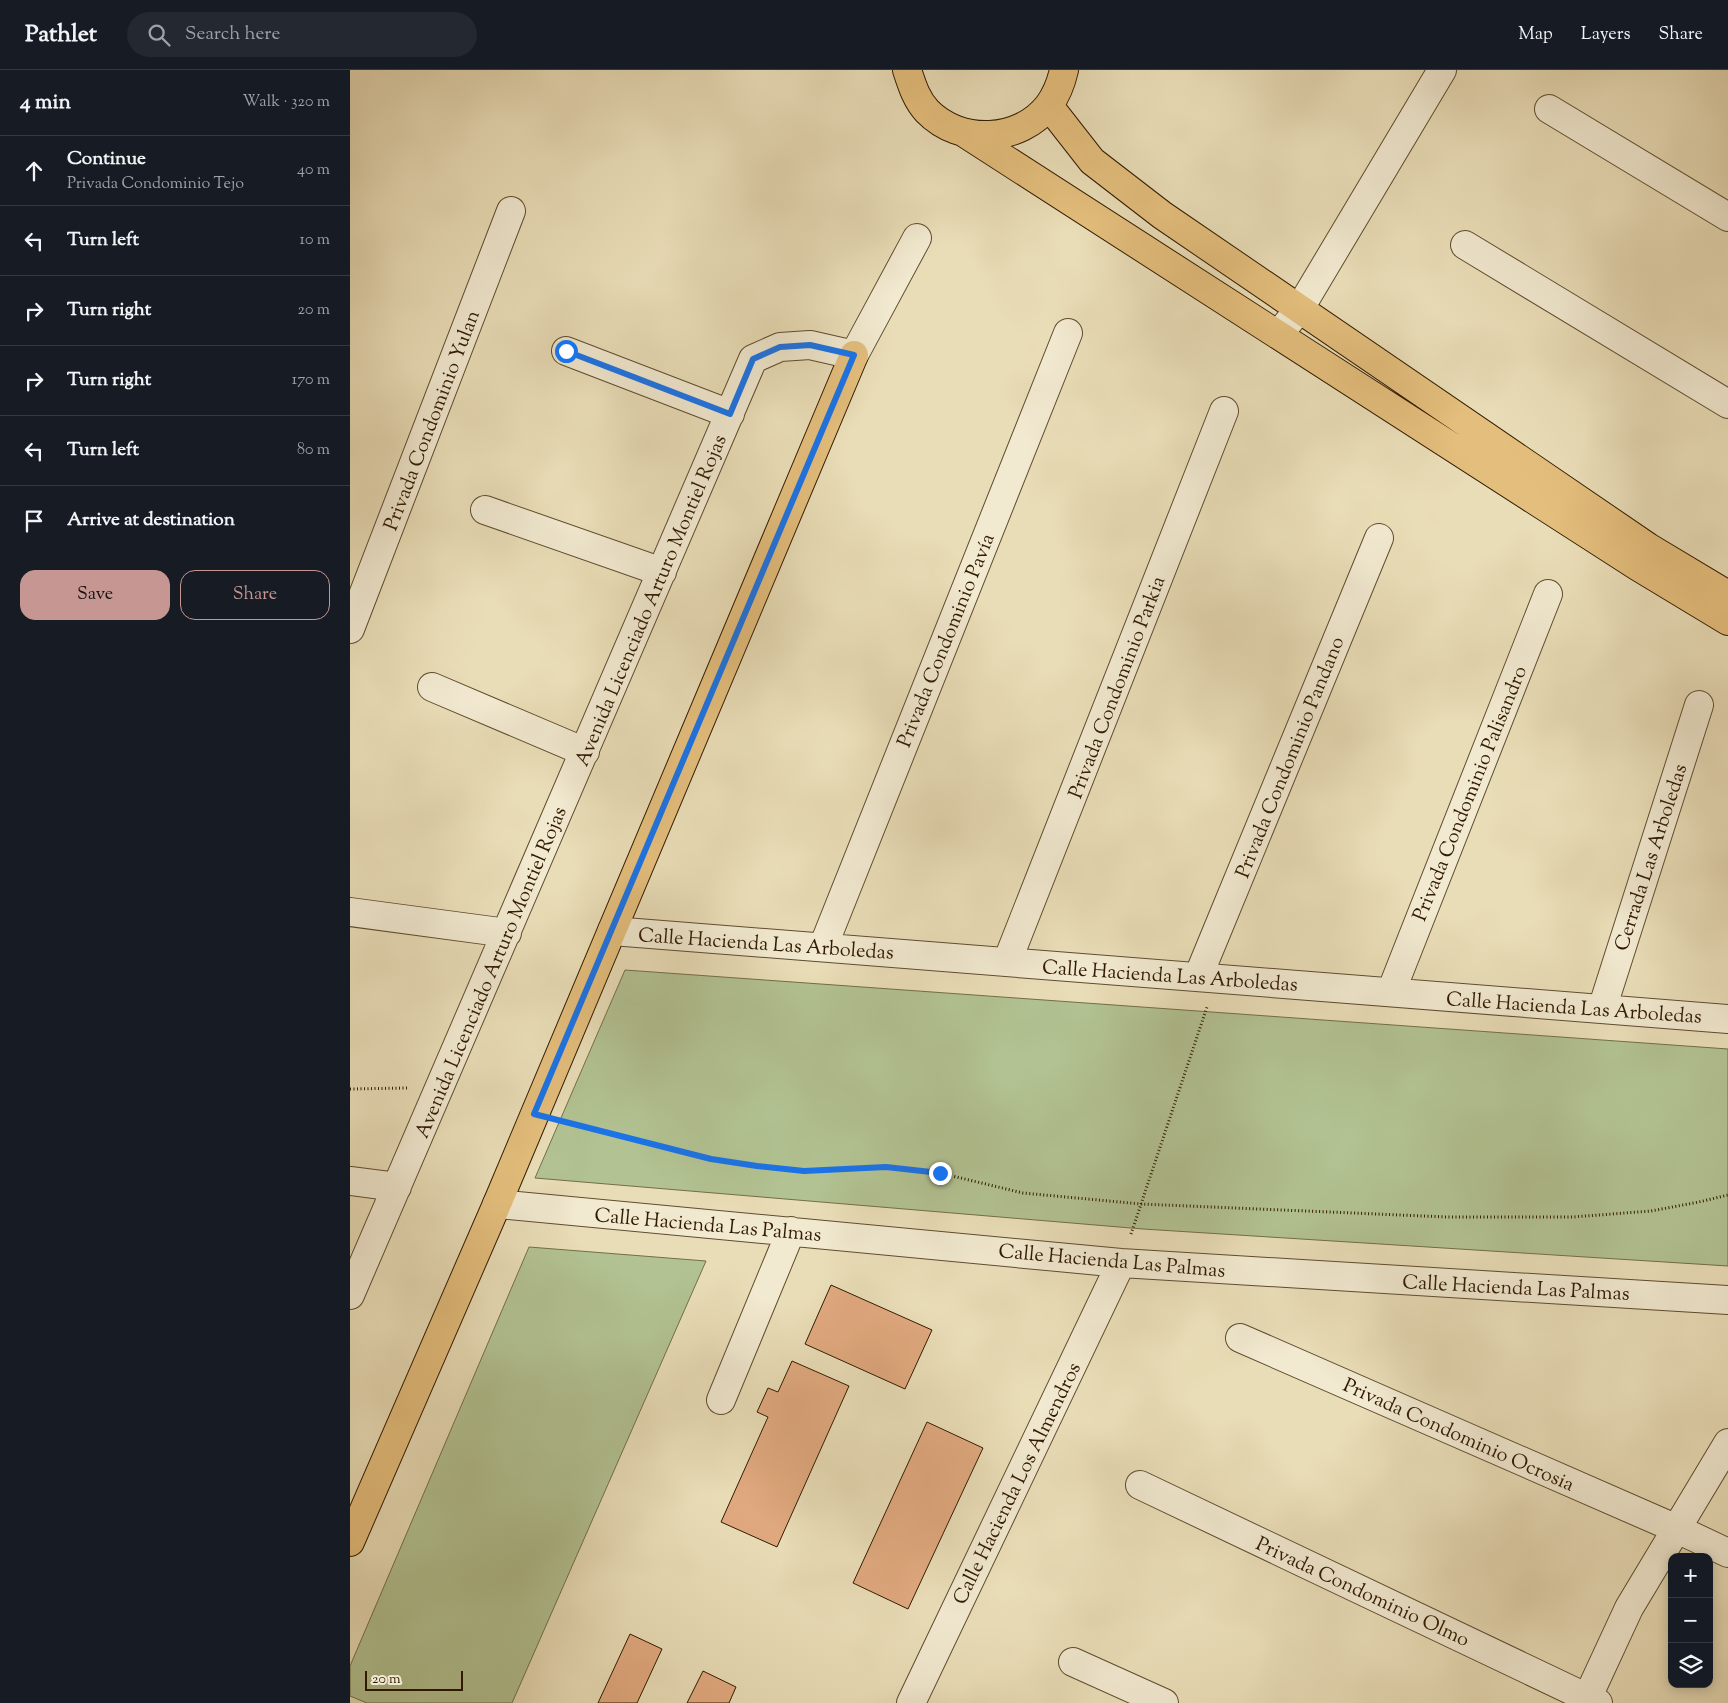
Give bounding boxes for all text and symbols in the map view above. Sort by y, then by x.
search box [127,12,477,57]
text: Pathlet [25,18,97,52]
icon: search [145,21,173,49]
text: Search here [185,21,280,48]
text: Map [1518,22,1553,48]
text: Layers [1581,22,1631,48]
text: Share [1659,22,1703,48]
text: 4 min [20,88,71,118]
text: Walk · 320 m [243,91,330,114]
text: Continue [67,146,146,173]
icon: ahead [20,157,48,185]
text: 40 m [297,159,330,182]
text: Privada Condominio Tejo [67,173,244,196]
icon: left [20,227,48,255]
text: Turn left [67,227,139,254]
text: 10 m [300,229,330,252]
icon: right [20,297,48,325]
text: Turn right [67,297,151,324]
text: 20 m [297,299,330,322]
street label: Privada Condominio Yulan [378,306,489,535]
route start [555,340,578,363]
icon: right [20,367,48,395]
text: Turn right [67,367,151,394]
text: 170 m [292,369,330,392]
street label: Avenida Licenciado Arturo Montiel Rojas [569,430,736,771]
icon: left [20,437,48,465]
text: Turn left [67,437,139,464]
text: 80 m [297,439,330,462]
icon: arrive [20,507,48,535]
text: Arrive at destination [67,507,235,534]
street label: Privada Condominio Pavía [891,530,1004,752]
button: Save [20,570,170,620]
button: Share [180,570,330,620]
street label: Privada Condominio Parkia [1062,572,1174,803]
street label: Privada Condominio Pandano [1230,633,1353,883]
street label: Privada Condominio Palisandro [1407,662,1536,926]
street label: Cerrada Las Arboledas [1608,760,1696,955]
street label: Avenida Licenciado Arturo Montiel Rojas [409,802,576,1143]
street label: Calle Hacienda Las Arboledas [637,922,895,969]
street label: Calle Hacienda Las Arboledas [1041,954,1299,1001]
street label: Calle Hacienda Las Arboledas [1445,986,1703,1033]
route end [929,1162,952,1185]
street label: Calle Hacienda Las Palmas [593,1202,823,1251]
street label: Calle Hacienda Las Palmas [997,1238,1227,1287]
street label: Calle Hacienda Las Palmas [1402,1269,1630,1310]
street label: Calle Hacienda Los Almendros [947,1358,1090,1610]
street label: Privada Condominio Ocrosia [1338,1372,1578,1500]
street label: Privada Condominio Olmo [1250,1531,1474,1656]
map controls [1668,1553,1713,1688]
button: + [1668,1553,1713,1598]
button: − [1668,1598,1713,1643]
button: layers [1668,1643,1713,1688]
scale bar [365,1668,462,1691]
text: 20 m [372,1670,401,1690]

